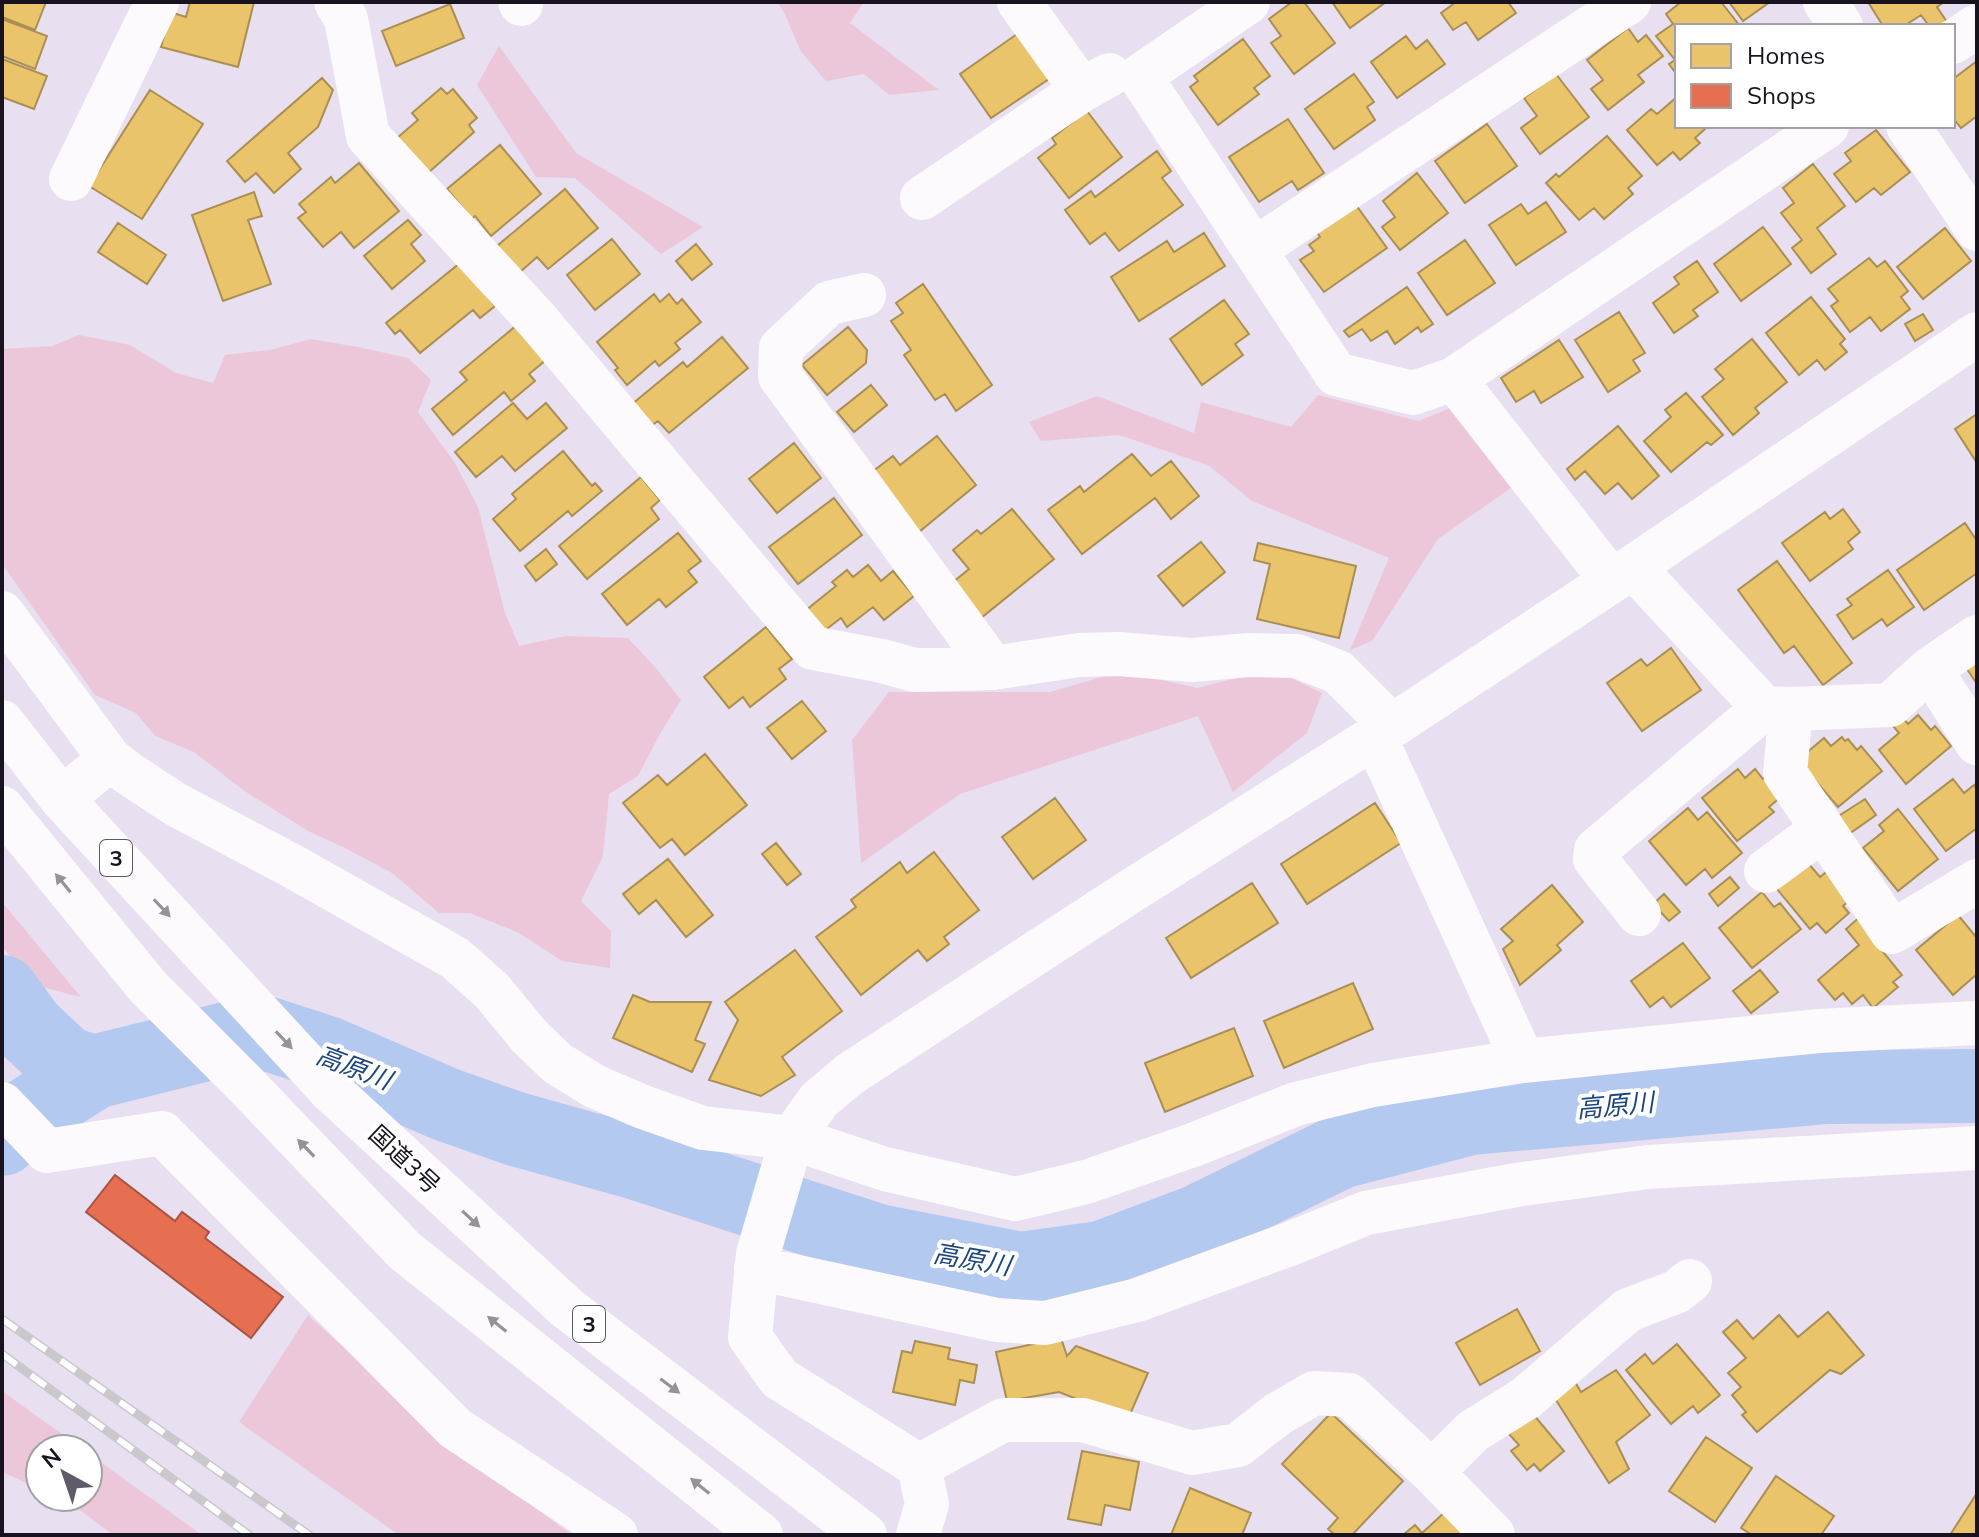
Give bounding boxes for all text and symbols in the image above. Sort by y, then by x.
legend [1675,24,1955,128]
text: Homes [1747,40,1825,70]
text: Shops [1747,80,1816,110]
road number: 3 [100,840,132,876]
one-way arrow [55,873,72,893]
one-way arrow [153,899,171,918]
one-way arrow [274,1030,292,1049]
water label: 高原川 [312,1038,399,1097]
water label: 高原川 [1575,1085,1658,1125]
street label: 国道3号 [363,1119,447,1199]
one-way arrow [298,1139,316,1158]
one-way arrow [461,1210,480,1228]
water label: 高原川 [931,1236,1016,1283]
road number: 3 [573,1306,605,1342]
one-way arrow [487,1317,507,1333]
one-way arrow [660,1378,680,1394]
north arrow [24,1433,104,1513]
text: N [36,1442,67,1474]
one-way arrow [690,1479,710,1495]

